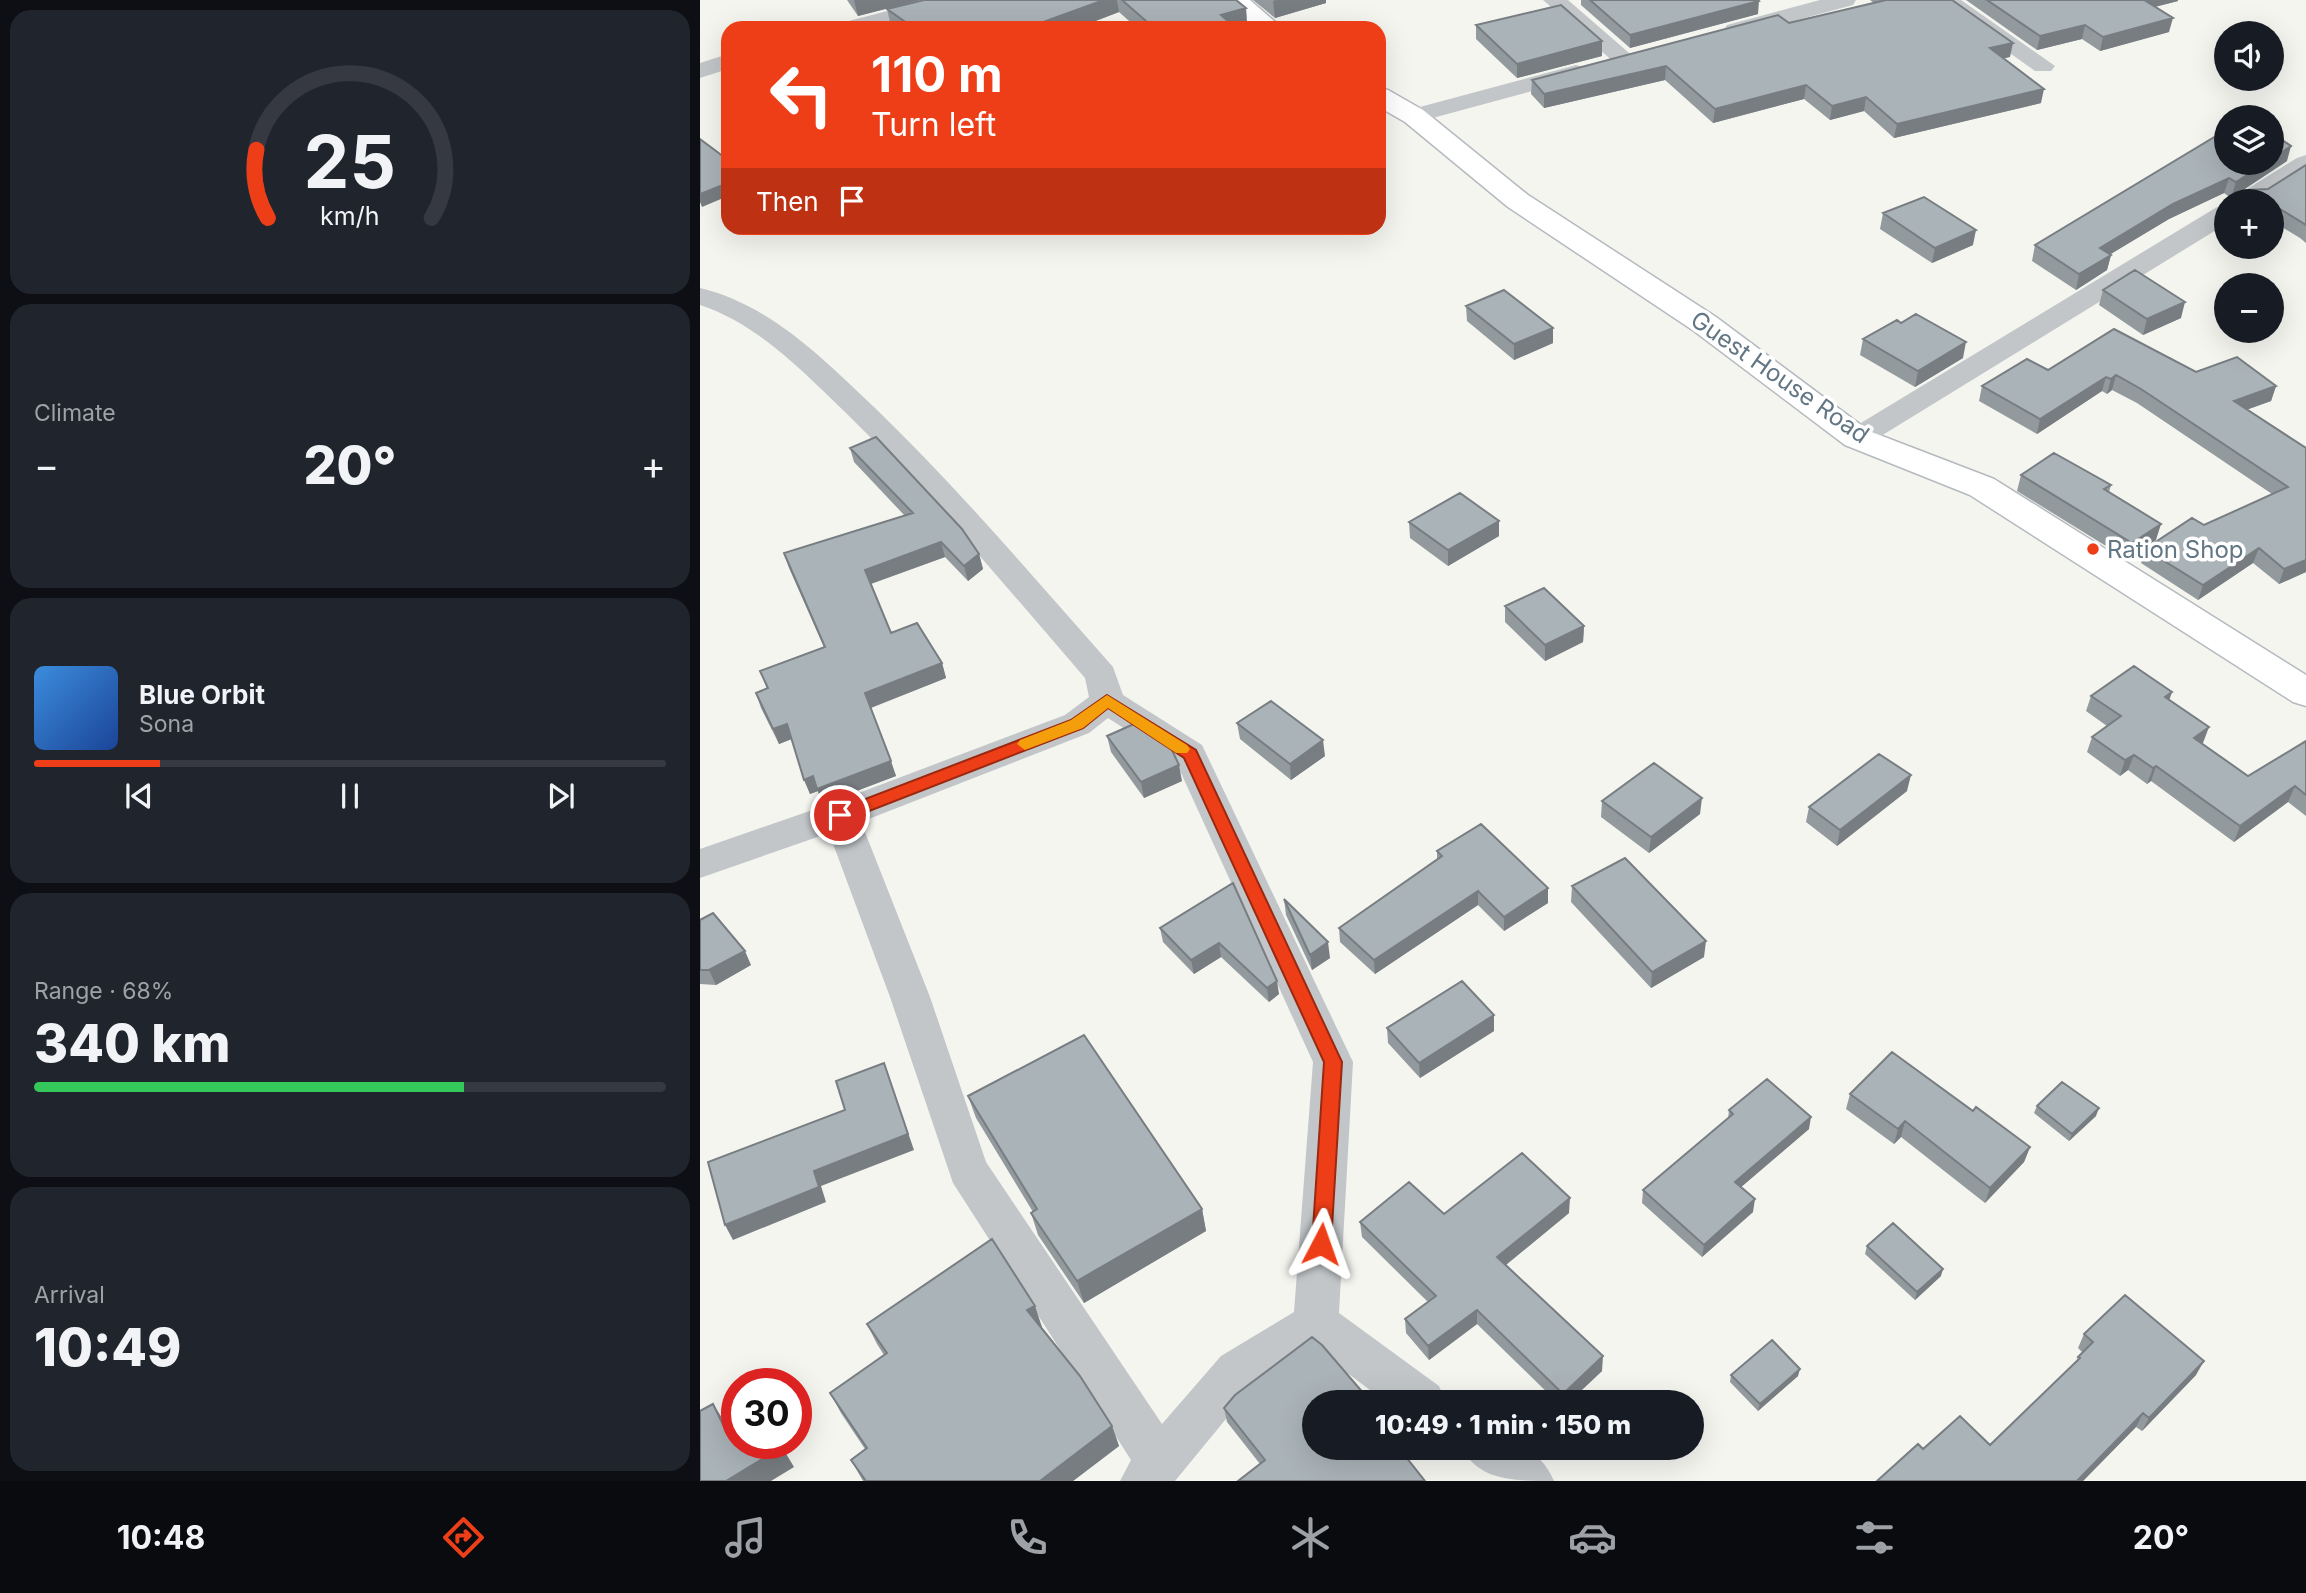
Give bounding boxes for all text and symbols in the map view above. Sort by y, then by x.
map controls [2214,21,2284,343]
button: sound [2214,21,2284,91]
text: 110 m [871,45,1003,104]
icon: left [756,49,847,140]
text: Turn left [871,105,996,144]
button: layers [2214,105,2284,175]
text: 25 [304,117,396,206]
icon: arrive [833,182,871,220]
text: Then [756,186,819,217]
button: + [2214,189,2284,259]
text: km/h [320,201,380,231]
button: − [2214,273,2284,343]
street label: Guest House Road [1685,305,1875,449]
text: Climate [34,399,116,427]
text: 20° [303,434,397,497]
text: − [34,442,59,488]
text: + [641,442,666,488]
place label: Ration Shop [2107,535,2243,564]
marker: Ration Shop [2085,541,2101,557]
text: Blue Orbit [139,679,265,710]
text: Sona [139,710,194,738]
icon: previous [120,777,158,815]
icon: pause [331,777,369,815]
icon: next [542,777,580,815]
pin [810,785,870,845]
icon: arrive [821,796,859,834]
text: Range · 68% [34,977,173,1005]
text: 340 km [34,1012,230,1075]
position arrow [1284,1207,1358,1281]
text: Arrival [34,1281,105,1309]
text: 10:49 [34,1316,181,1379]
speed limit sign: 30 [721,1368,812,1459]
text: 10:49 · 1 min · 150 m [1375,1409,1631,1440]
icon: directions [439,1513,488,1562]
icon: music [721,1513,770,1562]
icon: phone [1003,1513,1052,1562]
icon: climate [1286,1513,1335,1562]
icon: car [1568,1513,1617,1562]
icon: filters [1850,1513,1899,1562]
text: 10:48 [117,1518,205,1557]
text: 20° [2133,1518,2189,1557]

